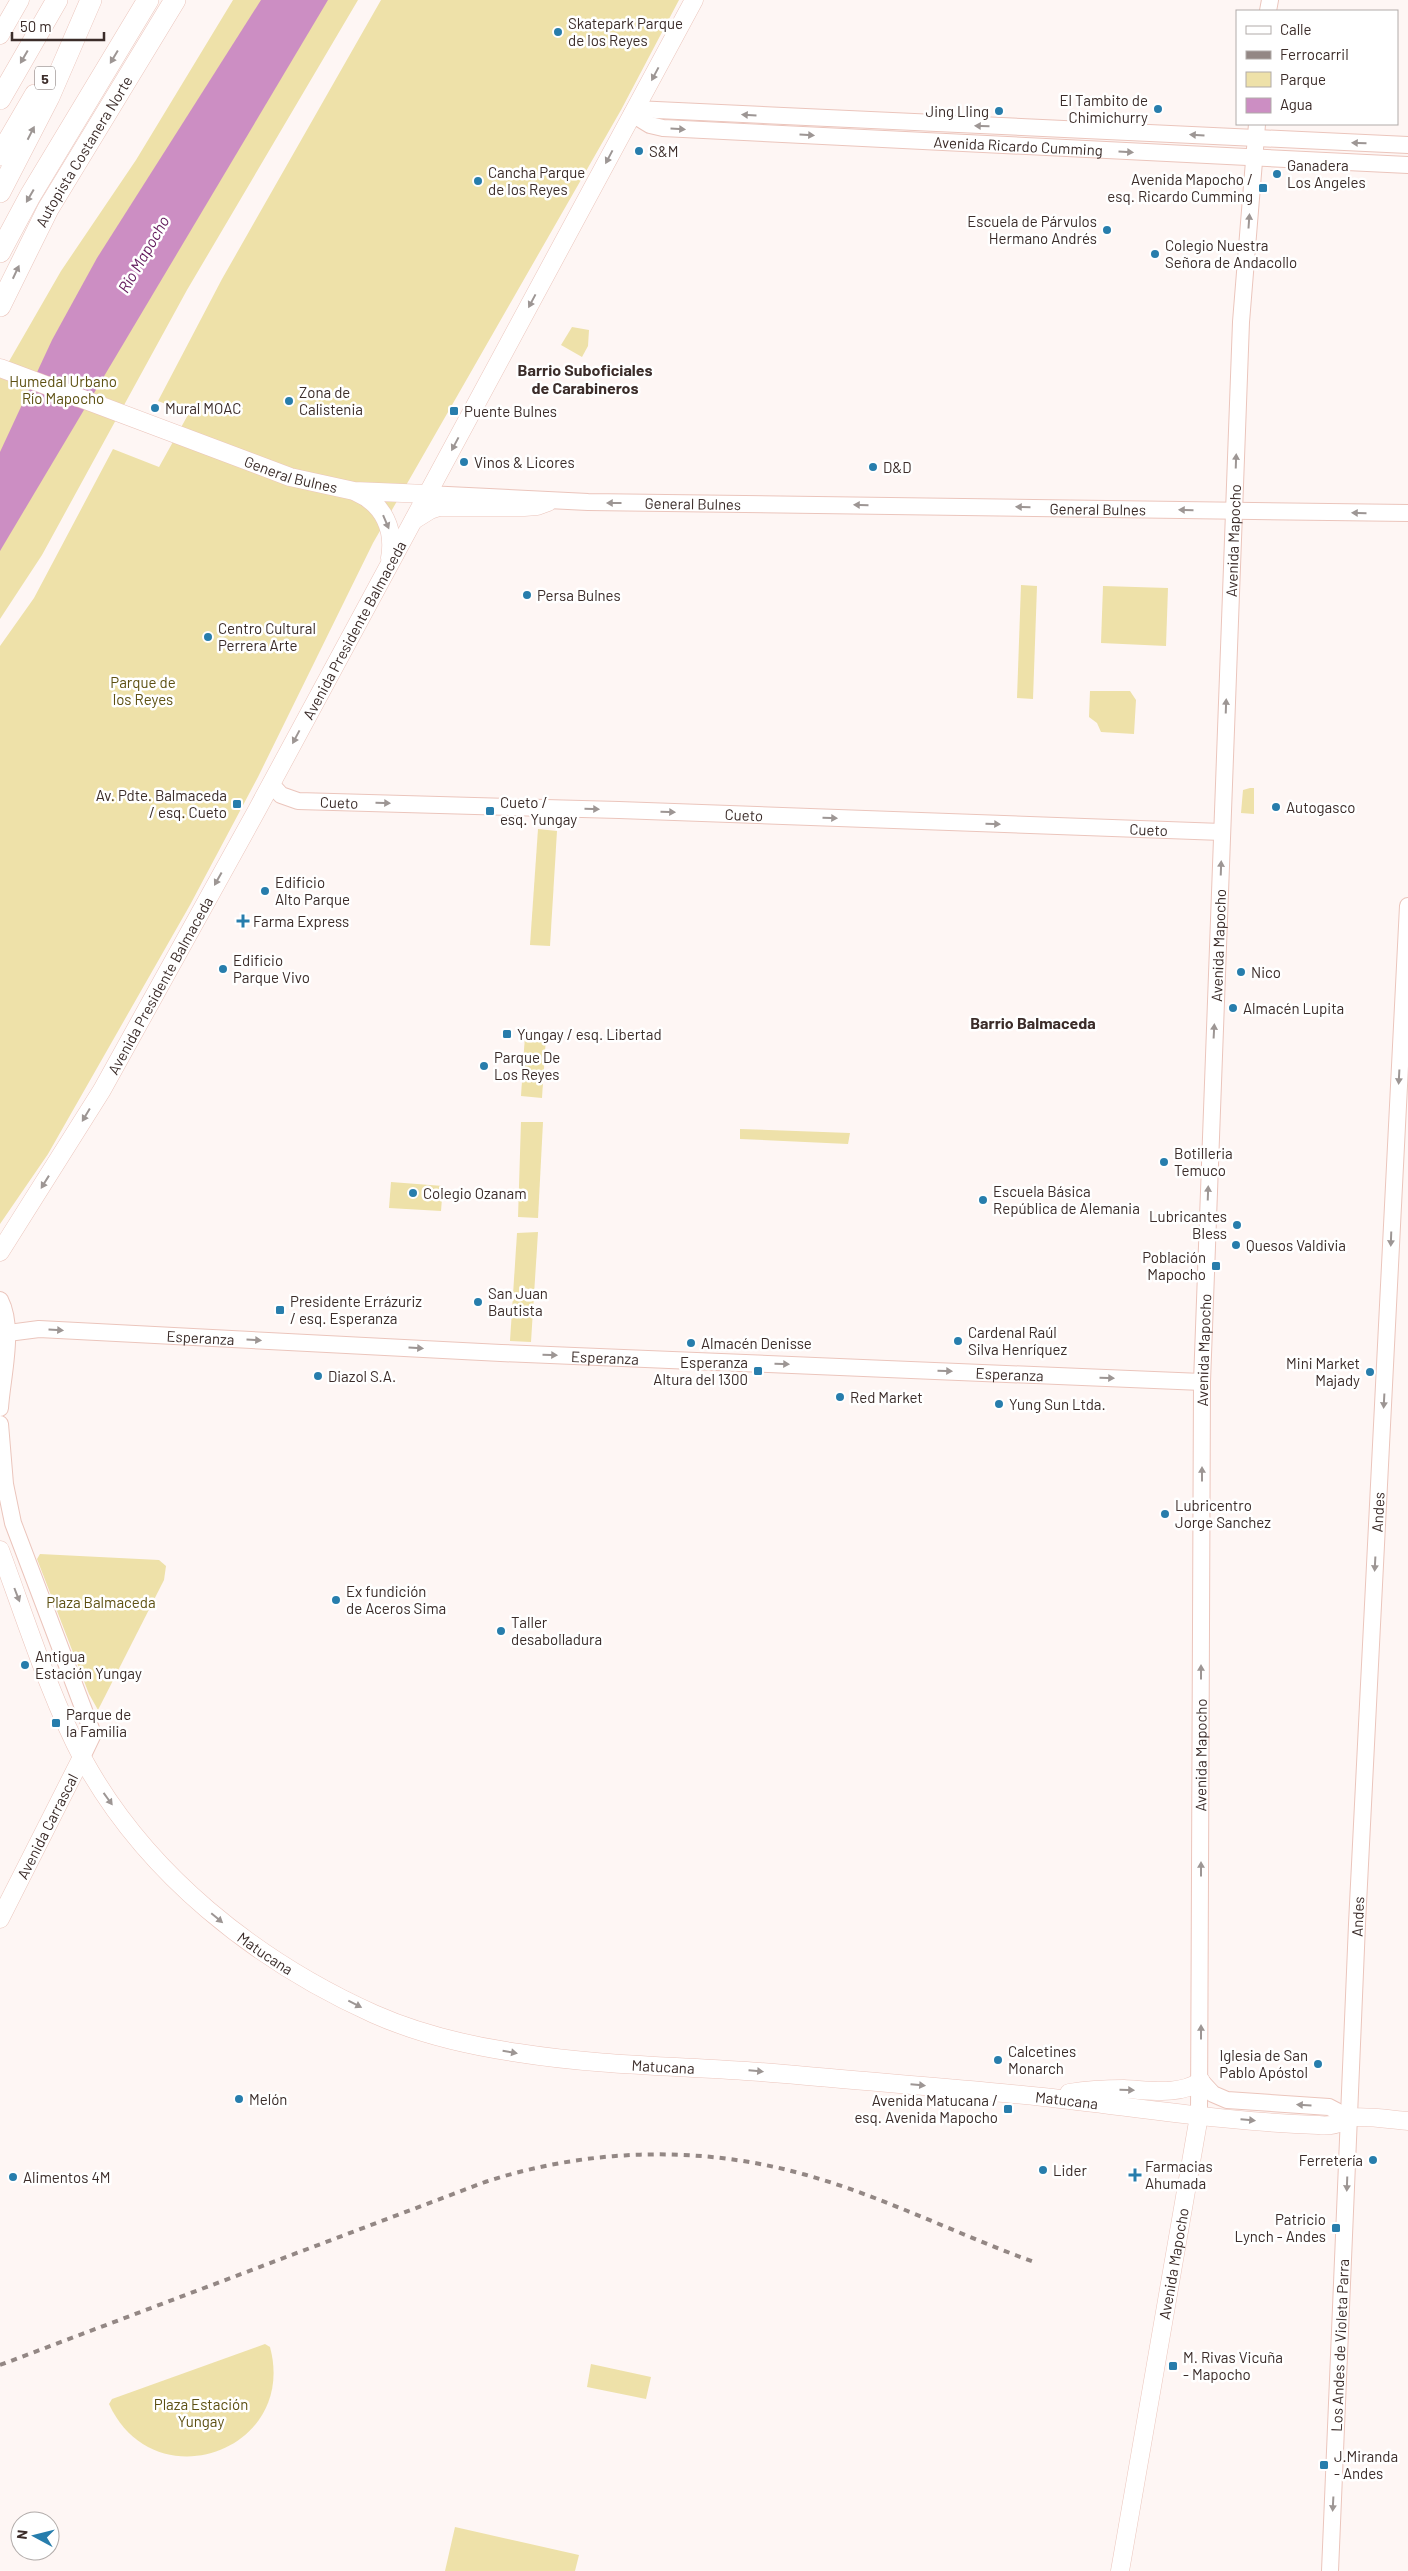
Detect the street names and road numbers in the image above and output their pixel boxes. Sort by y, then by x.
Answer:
road number: 5 [35,66,55,90]
street label: Autopista Costanera Norte [32,72,136,230]
street label: Avenida Ricardo Cumming [933,132,1103,159]
street label: General Bulnes [242,452,339,496]
street label: Avenida Mapocho [1222,484,1244,597]
street label: General Bulnes [644,494,741,513]
street label: General Bulnes [1049,499,1146,518]
street label: Avenida Presidente Balmaceda [299,538,410,722]
street label: Cueto [320,793,359,812]
street label: Cueto [724,805,763,824]
street label: Cueto [1129,820,1168,839]
street label: Avenida Mapocho [1207,888,1229,1002]
street label: Avenida Presidente Balmaceda [104,893,216,1077]
street label: Avenida Mapocho [1193,1293,1214,1407]
street label: Esperanza [166,1327,235,1348]
street label: Esperanza [571,1347,639,1368]
street label: Esperanza [975,1364,1044,1384]
street label: Andes [1368,1491,1388,1533]
street label: Avenida Mapocho [1191,1698,1210,1812]
street label: Avenida Carrascal [13,1770,81,1882]
street label: Andes [1347,1896,1367,1937]
street label: Matucana [234,1928,297,1978]
street label: Matucana [631,2056,695,2077]
street label: Matucana [1034,2087,1099,2112]
street label: Avenida Mapocho [1155,2206,1192,2321]
street label: Los Andes de Violeta Parra [1327,2258,1352,2432]

